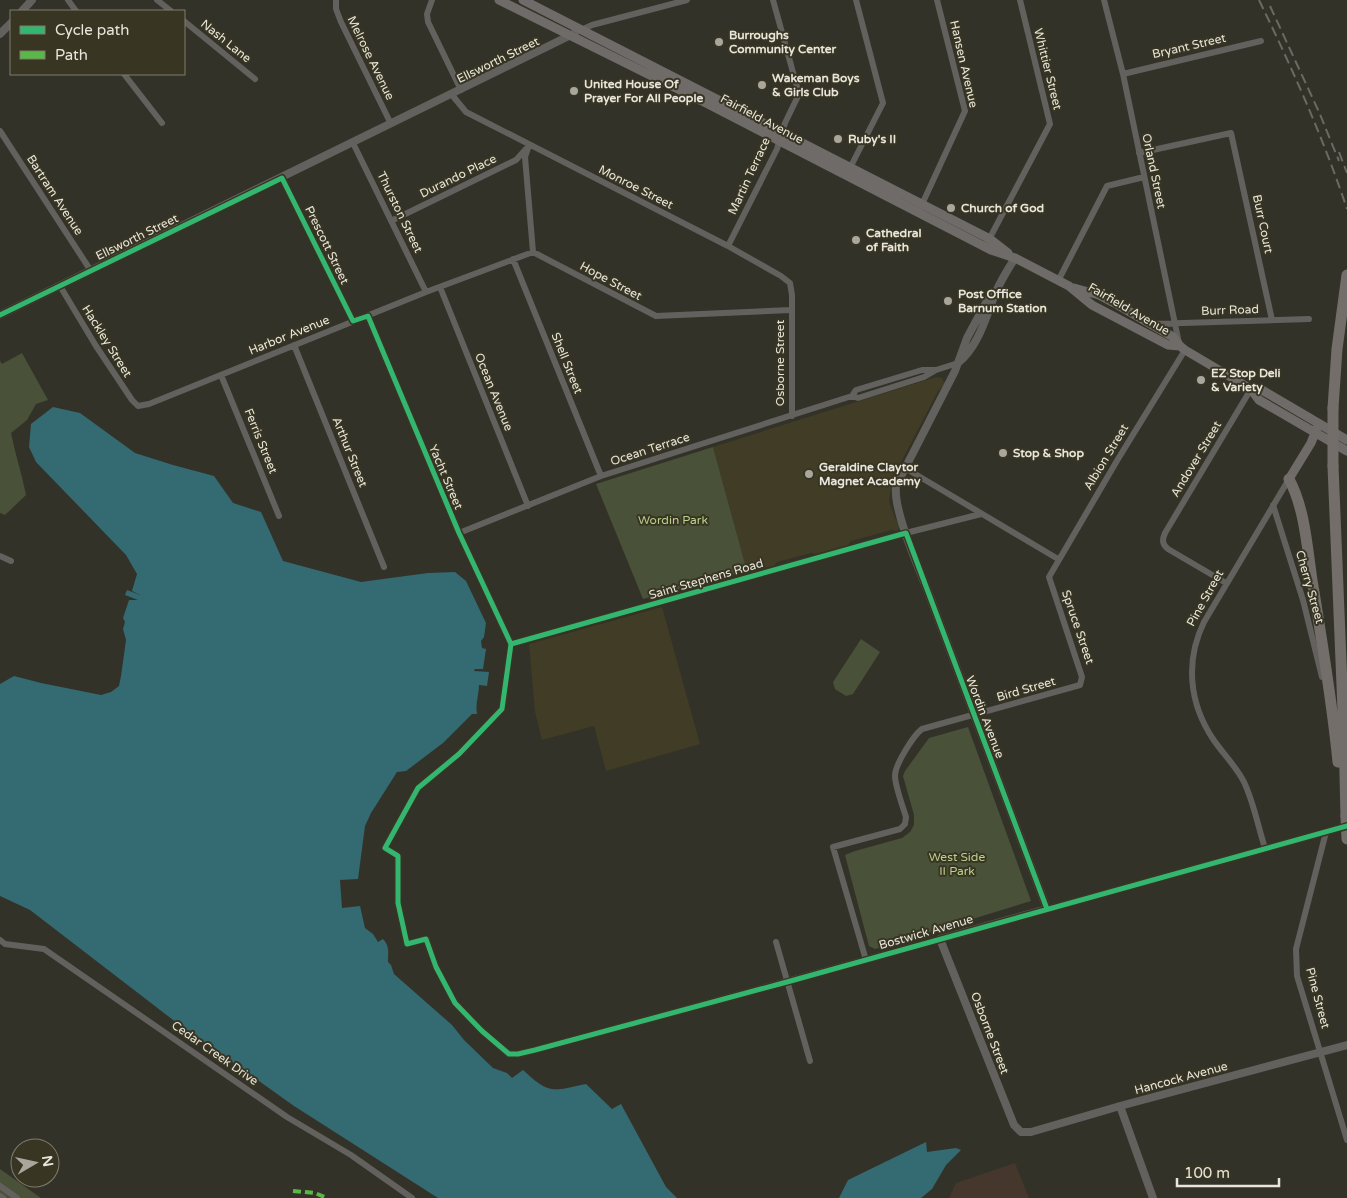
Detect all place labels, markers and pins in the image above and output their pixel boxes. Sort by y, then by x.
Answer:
place label: Burroughs Community Center [729,28,837,57]
marker: Burroughs Community Center [713,36,725,48]
place label: Wakeman Boys & Girls Club [772,71,860,99]
place label: United House Of Prayer For All People [584,77,703,106]
marker: Wakeman Boys & Girls Club [756,79,768,91]
marker: United House Of Prayer For All People [568,85,580,97]
place label: Ruby's II [848,132,896,147]
marker: Ruby's II [832,133,844,145]
place label: Church of God [961,201,1044,215]
marker: Church of God [945,202,957,214]
place label: Cathedral of Faith [866,226,922,254]
marker: Cathedral of Faith [850,234,862,246]
place label: Post Office Barnum Station [958,287,1047,315]
marker: Post Office Barnum Station [942,295,954,307]
place label: EZ Stop Deli & Variety [1211,366,1281,395]
marker: EZ Stop Deli & Variety [1195,374,1207,386]
place label: Stop & Shop [1013,446,1084,461]
marker: Stop & Shop [997,447,1009,459]
place label: Geraldine Claytor Magnet Academy [819,460,921,489]
marker: Geraldine Claytor Magnet Academy [803,468,815,480]

